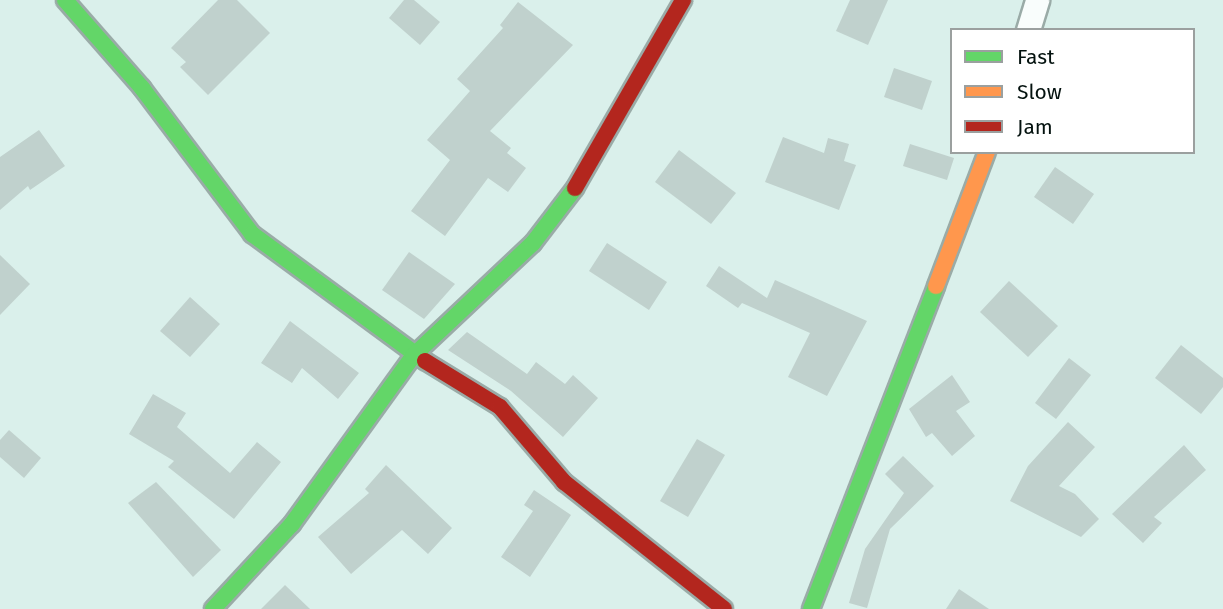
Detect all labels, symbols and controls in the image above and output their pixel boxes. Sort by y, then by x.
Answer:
legend [950,28,1195,154]
text: Fast [1017,44,1055,70]
text: Slow [1017,79,1062,105]
text: Jam [1017,114,1053,140]

